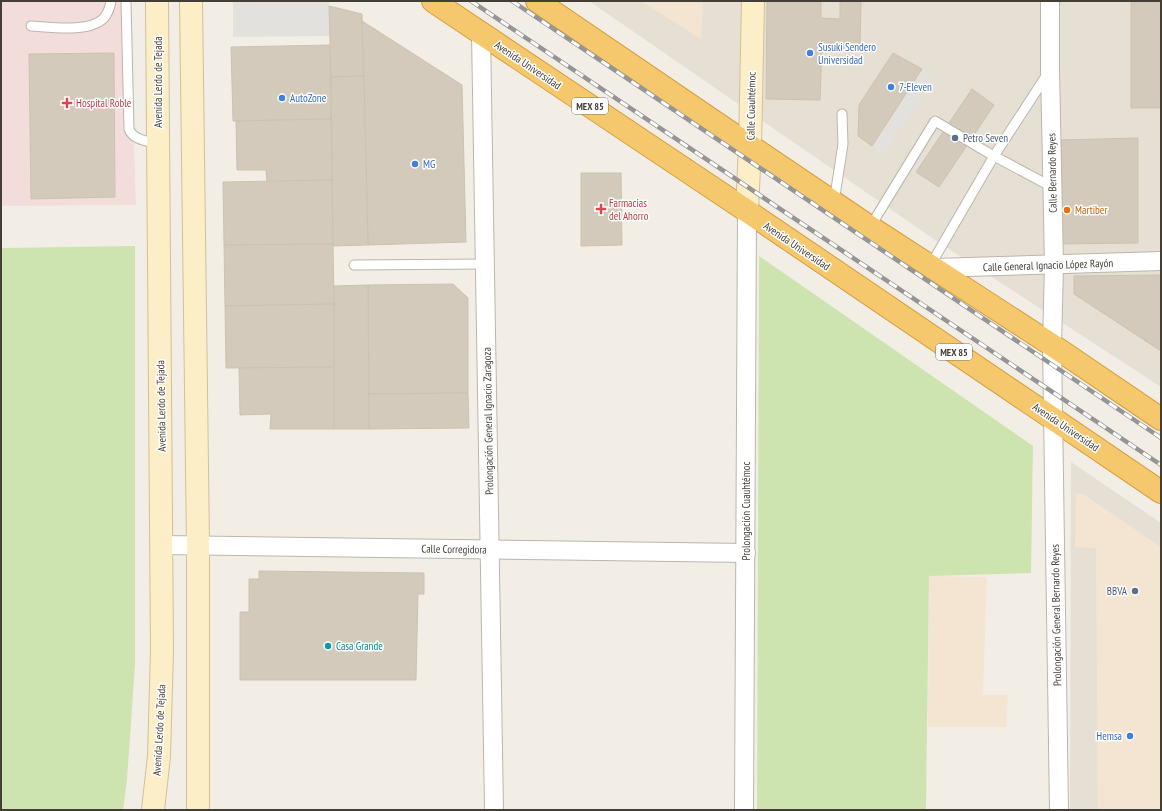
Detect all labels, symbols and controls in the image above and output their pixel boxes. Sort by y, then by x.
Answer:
street label: Avenida Lerdo de Tejada [151,36,165,128]
street label: Avenida Universidad [492,38,564,93]
place label: Susuki Sendero Universidad [818,40,876,67]
marker: Susuki Sendero Universidad [805,48,815,58]
street label: Calle Cuauhtémoc [743,72,759,140]
place label: 7-Eleven [899,80,932,94]
marker: 7-Eleven [886,82,896,92]
place label: AutoZone [290,91,327,105]
marker: AutoZone [277,93,287,103]
place label: Hospital Roble [76,96,132,110]
marker: Hospital Roble [61,97,73,109]
road number: MEX 85 [572,98,608,114]
place label: Petro Seven [963,131,1008,145]
marker: Petro Seven [950,133,960,143]
street label: Calle Bernardo Reyes [1044,133,1060,213]
place label: MG [423,157,435,171]
marker: MG [410,159,420,169]
place label: Farmacias del Ahorro [609,196,649,223]
place label: Martiber [1075,203,1107,217]
marker: Farmacias del Ahorro [596,204,606,214]
marker: Martiber [1062,205,1072,215]
street label: Avenida Universidad [761,219,833,274]
street label: Calle General Ignacio López Rayón [983,256,1114,274]
road number: MEX 85 [936,344,972,360]
street label: Prolongación General Ignacio Zaragoza [480,347,496,495]
street label: Avenida Lerdo de Tejada [153,360,169,452]
street label: Avenida Universidad [1030,400,1102,455]
street label: Prolongación Cuauhtémoc [739,461,753,560]
street label: Calle Corregidora [421,541,487,557]
street label: Prolongación General Bernardo Reyes [1048,544,1064,686]
place label: BBVA [1107,584,1128,598]
marker: BBVA [1130,586,1140,596]
place label: Casa Grande [336,639,383,653]
marker: Casa Grande [323,641,333,651]
street label: Avenida Lerdo de Tejada [150,684,168,776]
place label: Hemsa [1096,729,1122,743]
marker: Hemsa [1125,731,1135,741]

